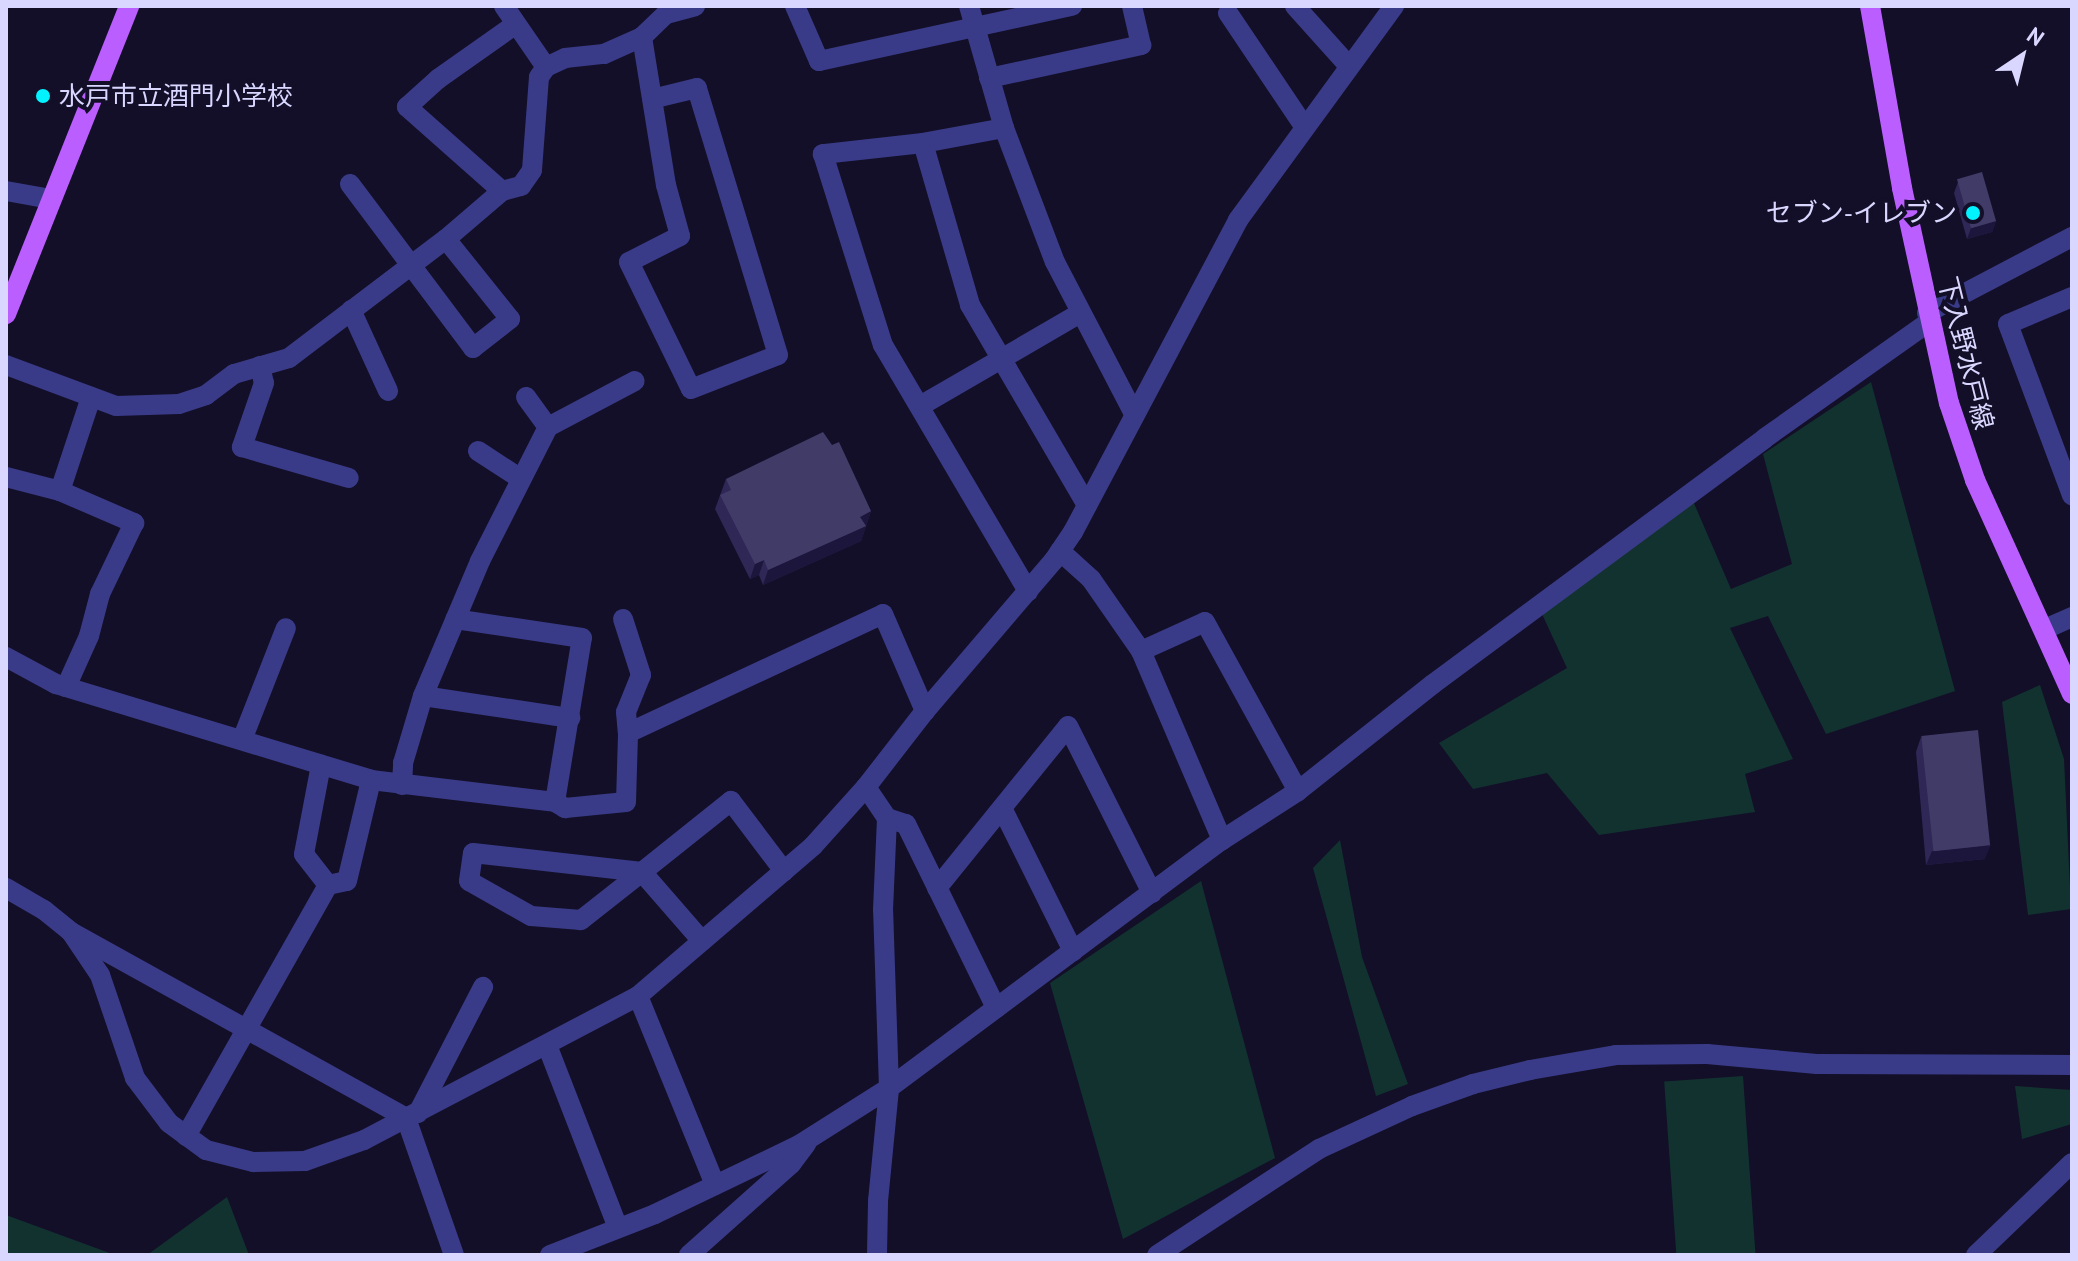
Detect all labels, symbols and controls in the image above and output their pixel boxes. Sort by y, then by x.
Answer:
north arrow [1982,16,2062,96]
text: N [2022,21,2050,52]
place label: 水戸市立酒門小学校 [59,80,293,112]
marker: 水戸市立酒門小学校 [34,87,52,105]
place label: セブン-イレブン [1766,197,1957,229]
marker: セブン-イレブン [1964,204,1982,222]
street label: 下入野水戸線 [1932,274,2000,432]

